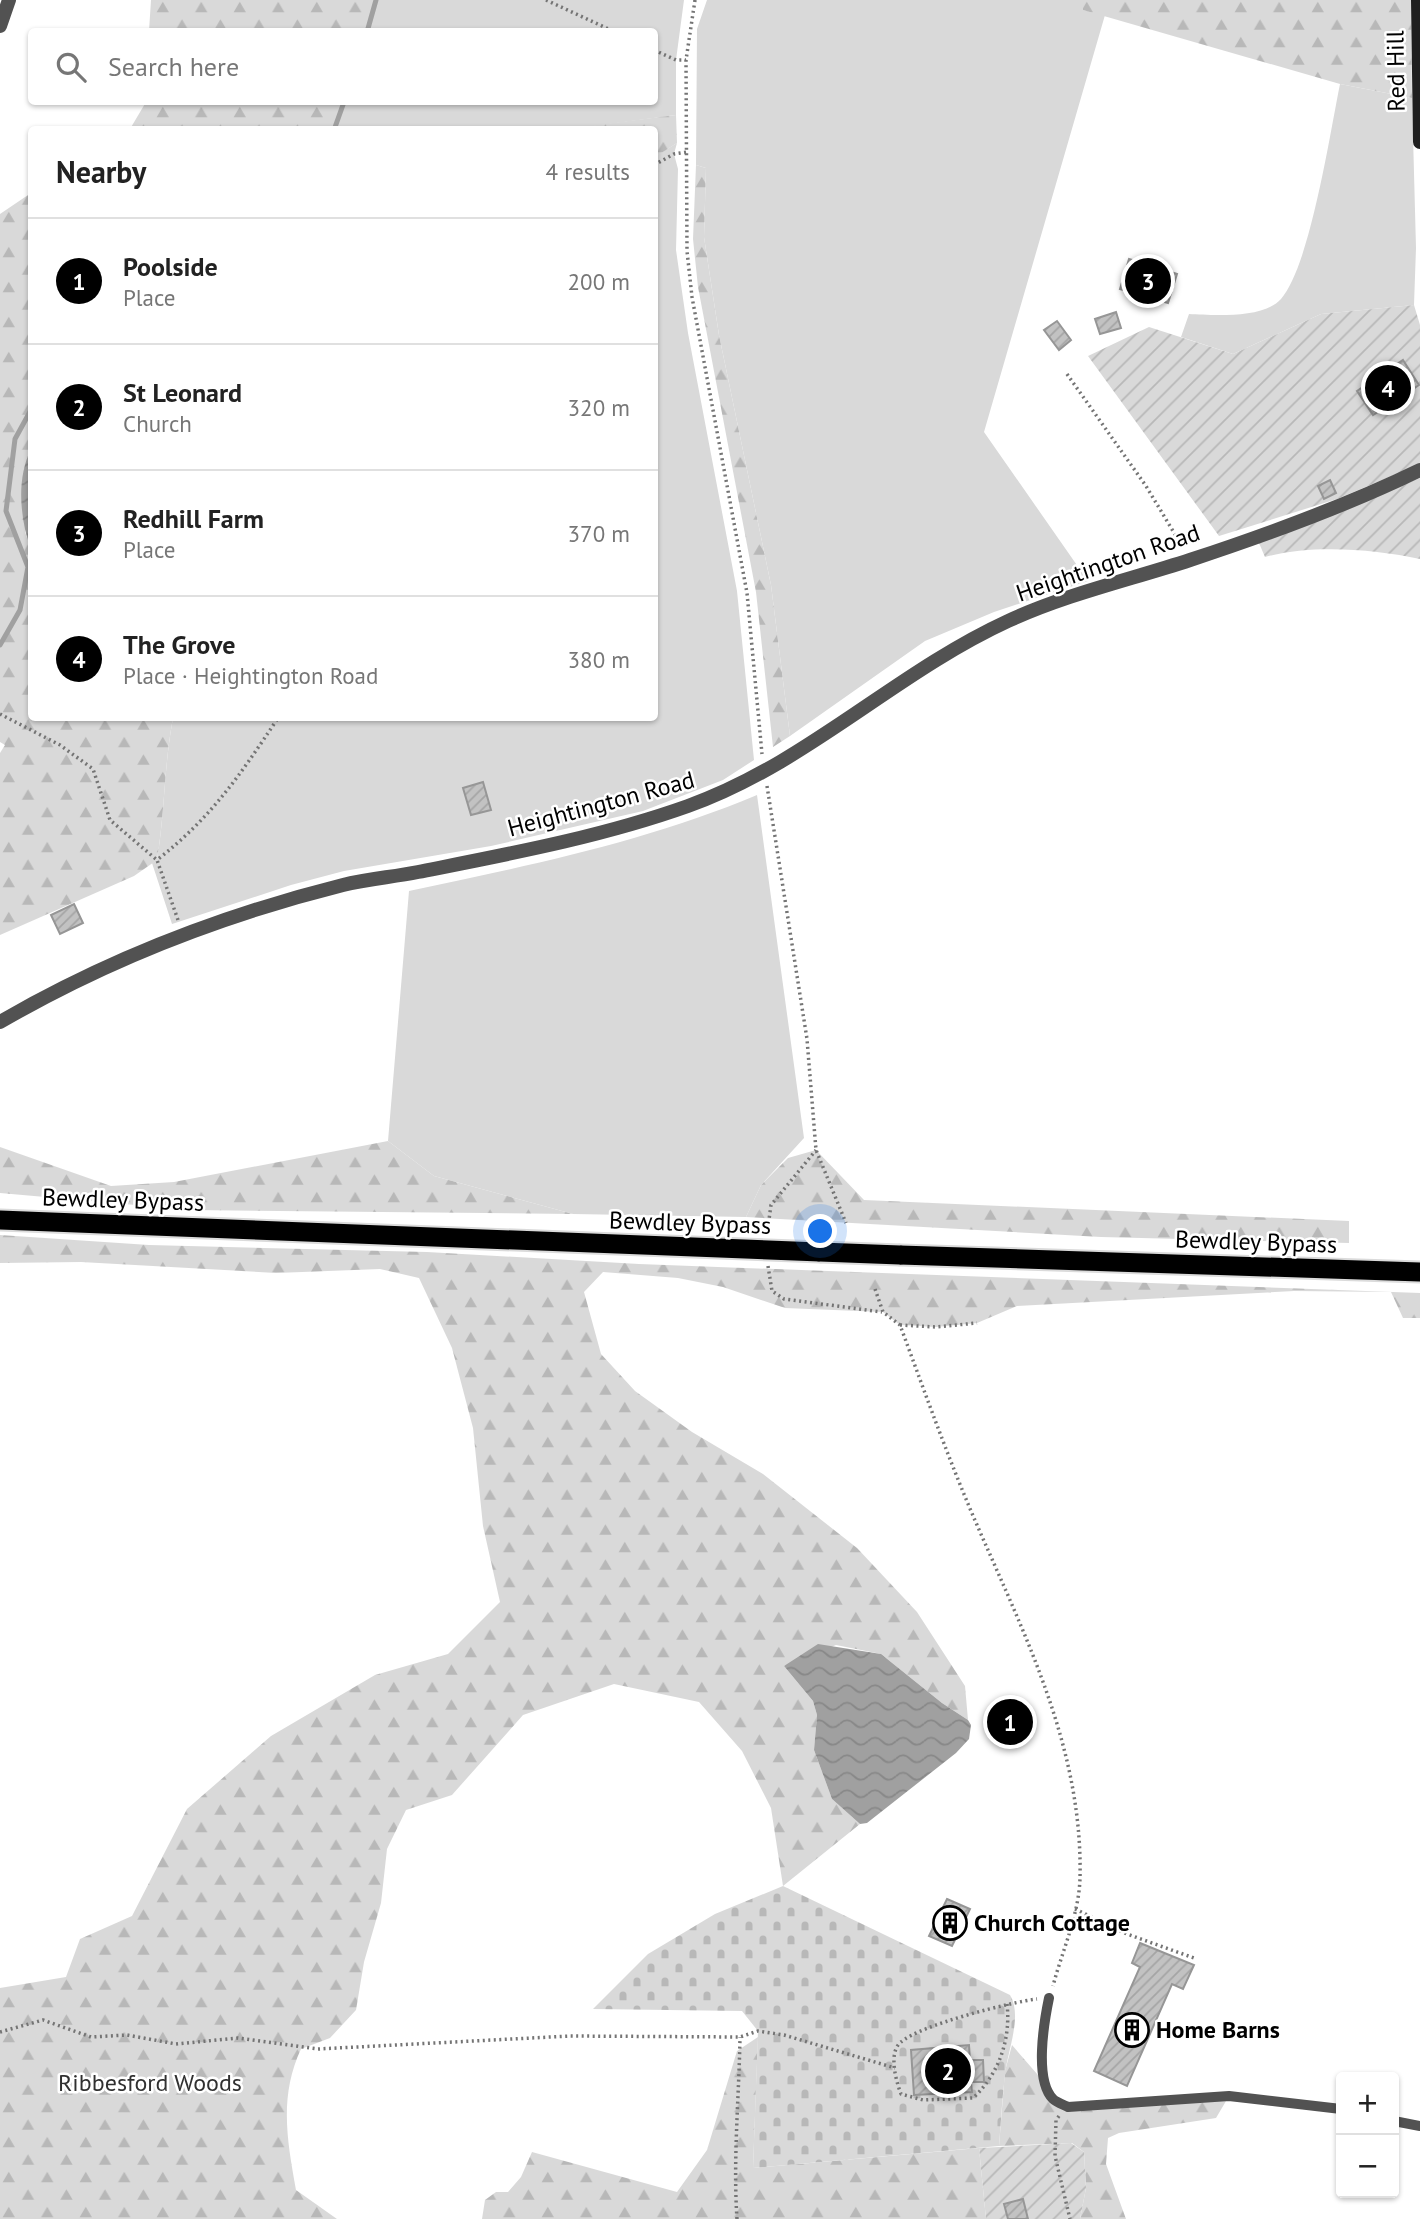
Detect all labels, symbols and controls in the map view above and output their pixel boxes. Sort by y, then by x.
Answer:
search box [28,28,658,105]
street label: Red Hill [1379,30,1412,112]
icon: search [52,48,90,86]
text: Search here [108,50,239,83]
text: Nearby [56,152,146,191]
text: 4 results [546,157,630,186]
text: Poolside [123,250,218,283]
pin: 3 [1125,255,1171,307]
text: 1 [72,267,86,296]
text: 200 m [568,267,630,296]
text: Place [123,283,176,312]
pin: 4 [1365,362,1411,414]
text: St Leonard [123,376,242,409]
text: 2 [72,393,86,422]
text: 320 m [568,393,630,422]
text: Church [123,409,192,438]
text: Redhill Farm [123,502,264,535]
street label: Heightington Road [1012,517,1204,609]
text: 3 [72,519,86,548]
text: 370 m [568,519,630,548]
text: Place [123,535,176,564]
text: The Grove [123,628,235,661]
text: 4 [72,645,86,674]
text: 380 m [568,645,630,674]
text: Place · Heightington Road [123,661,378,690]
street label: Heightington Road [504,764,698,843]
street label: Bewdley Bypass [41,1181,205,1218]
street label: Bewdley Bypass [608,1204,772,1241]
your location [803,1214,837,1248]
street label: Bewdley Bypass [1174,1223,1338,1260]
pin: 1 [987,1696,1033,1748]
building icon: Church Cottage [931,1904,969,1942]
place label: Church Cottage [974,1907,1130,1938]
building icon: Home Barns [1113,2011,1151,2049]
place label: Home Barns [1156,2014,1280,2045]
pin: 2 [925,2045,971,2097]
park label: Ribbesford Woods [58,2067,242,2098]
map controls [1336,2072,1399,2198]
button: + [1336,2072,1399,2135]
button: − [1336,2135,1399,2198]

